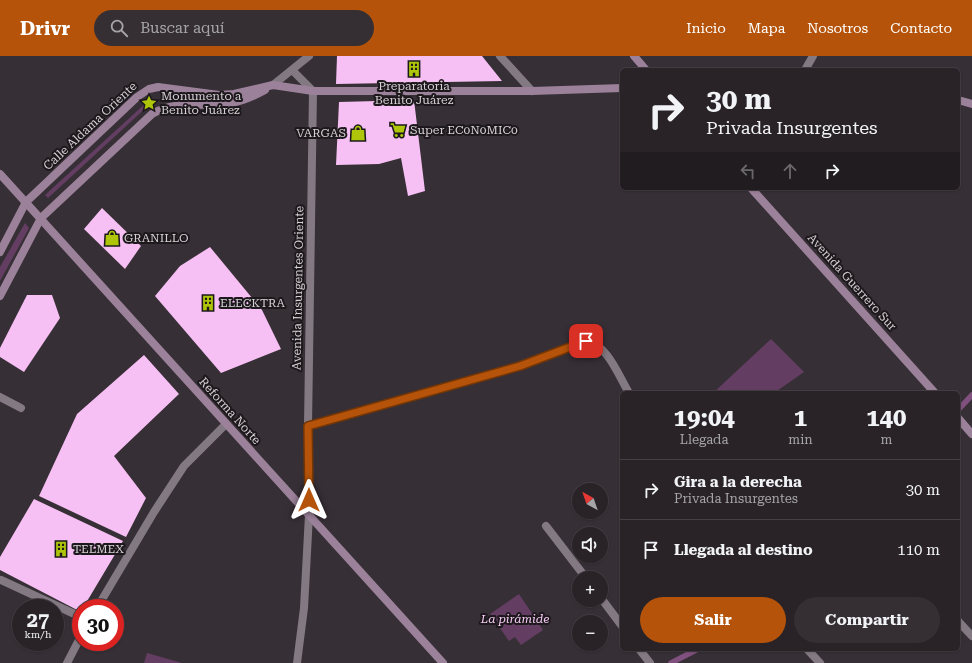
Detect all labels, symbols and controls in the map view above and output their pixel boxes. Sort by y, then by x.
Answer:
search box [94,10,374,46]
text: Drivr [20,17,70,40]
icon: search [108,17,130,39]
text: Buscar aquí [140,19,225,37]
text: Inicio [686,20,726,36]
text: Mapa [748,20,785,36]
text: Nosotros [807,20,868,36]
text: Contacto [890,20,952,36]
building icon: Preparatoria Benito Juárez [405,60,423,78]
street label: Calle Aldama Oriente [40,79,140,173]
place label: Preparatoria Benito Juárez [375,79,454,107]
text: 30 m [706,83,771,116]
icon: right [640,84,692,136]
place label: Monumento a Benito Juárez [161,89,242,117]
place icon: Monumento a Benito Juárez [140,94,158,112]
text: Privada Insurgentes [706,117,878,138]
supermarket icon: Super EC0N0MIC0 [389,121,407,139]
place label: Super EC0N0MIC0 [410,123,518,137]
shop icon: VARGAS [349,124,367,142]
place label: VARGAS [296,126,346,140]
icon: left [737,160,759,182]
icon: ahead [779,160,801,182]
icon: right [821,160,843,182]
street label: Avenida Insurgentes Oriente [290,205,306,370]
shop icon: GRANILLO [103,229,121,247]
place label: GRANILLO [124,231,189,245]
street label: Avenida Guerrero Sur [805,231,899,333]
building icon: ELECKTRA [199,294,217,312]
place label: ELECKTRA [220,296,285,310]
pin [569,324,603,358]
icon: arrive [575,330,597,352]
street label: Reforma Norte [196,375,264,448]
text: 19:04 [674,404,735,432]
text: 1 [794,404,807,432]
text: 140 [866,404,907,432]
text: Llegada [680,432,728,447]
text: min [788,432,813,447]
text: m [880,432,892,447]
text: Gira a la derecha [674,473,802,491]
position arrow [288,479,330,521]
icon: right [640,479,662,501]
text: 30 m [906,481,940,499]
north arrow [572,483,608,519]
map controls [572,483,608,651]
text: Privada Insurgentes [674,491,798,506]
button: sound [572,527,608,563]
icon: arrive [640,539,662,561]
building icon: TELMEX [52,540,70,558]
text: Llegada al destino [674,541,813,559]
text: 110 m [897,541,940,559]
place label: TELMEX [73,542,124,556]
button: + [572,571,608,607]
button: Salir [640,597,786,643]
button: Compartir [794,597,940,643]
speed limit sign: 30 [72,599,124,651]
text: 27 [27,608,49,632]
park label: La pirámide [480,612,549,626]
button: − [572,615,608,651]
text: km/h [25,629,51,640]

